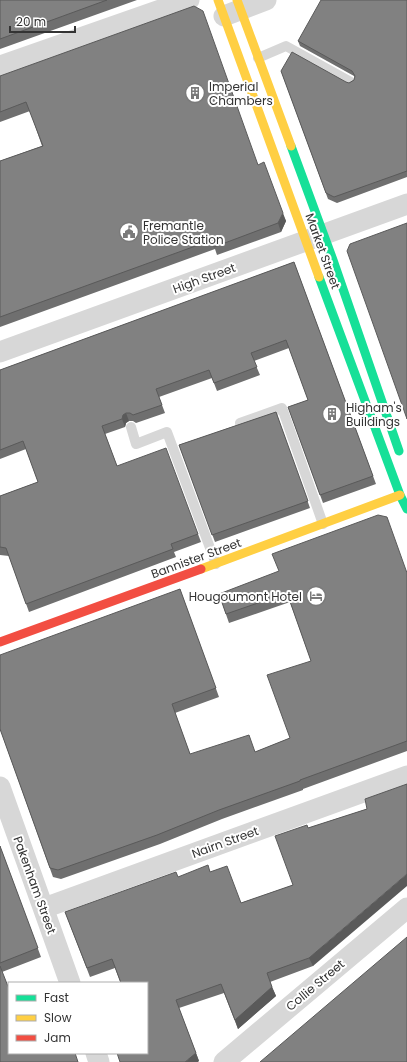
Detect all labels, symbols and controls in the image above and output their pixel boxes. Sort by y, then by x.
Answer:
scale bar [10,8,75,34]
text: 20 m [16,13,46,30]
place label: Imperial Chambers [209,78,273,109]
building icon: Imperial Chambers [184,82,206,104]
street label: Market Street [301,211,345,291]
place label: Fremantle Police Station [143,217,224,248]
public building icon: Fremantle Police Station [118,221,140,243]
street label: High Street [170,259,238,297]
place label: Higham's Buildings [346,399,402,430]
building icon: Higham's Buildings [321,403,343,425]
street label: Bannister Street [149,534,243,582]
hotel icon: Hougoumont Hotel [305,585,327,607]
place label: Hougoumont Hotel [189,588,302,605]
street label: Nairn Street [189,822,261,862]
street label: Pakenham Street [9,834,61,936]
street label: Collie Street [282,955,348,1015]
legend [8,982,148,1054]
text: Fast [44,989,69,1006]
text: Slow [44,1009,72,1026]
text: Jam [44,1029,71,1046]

